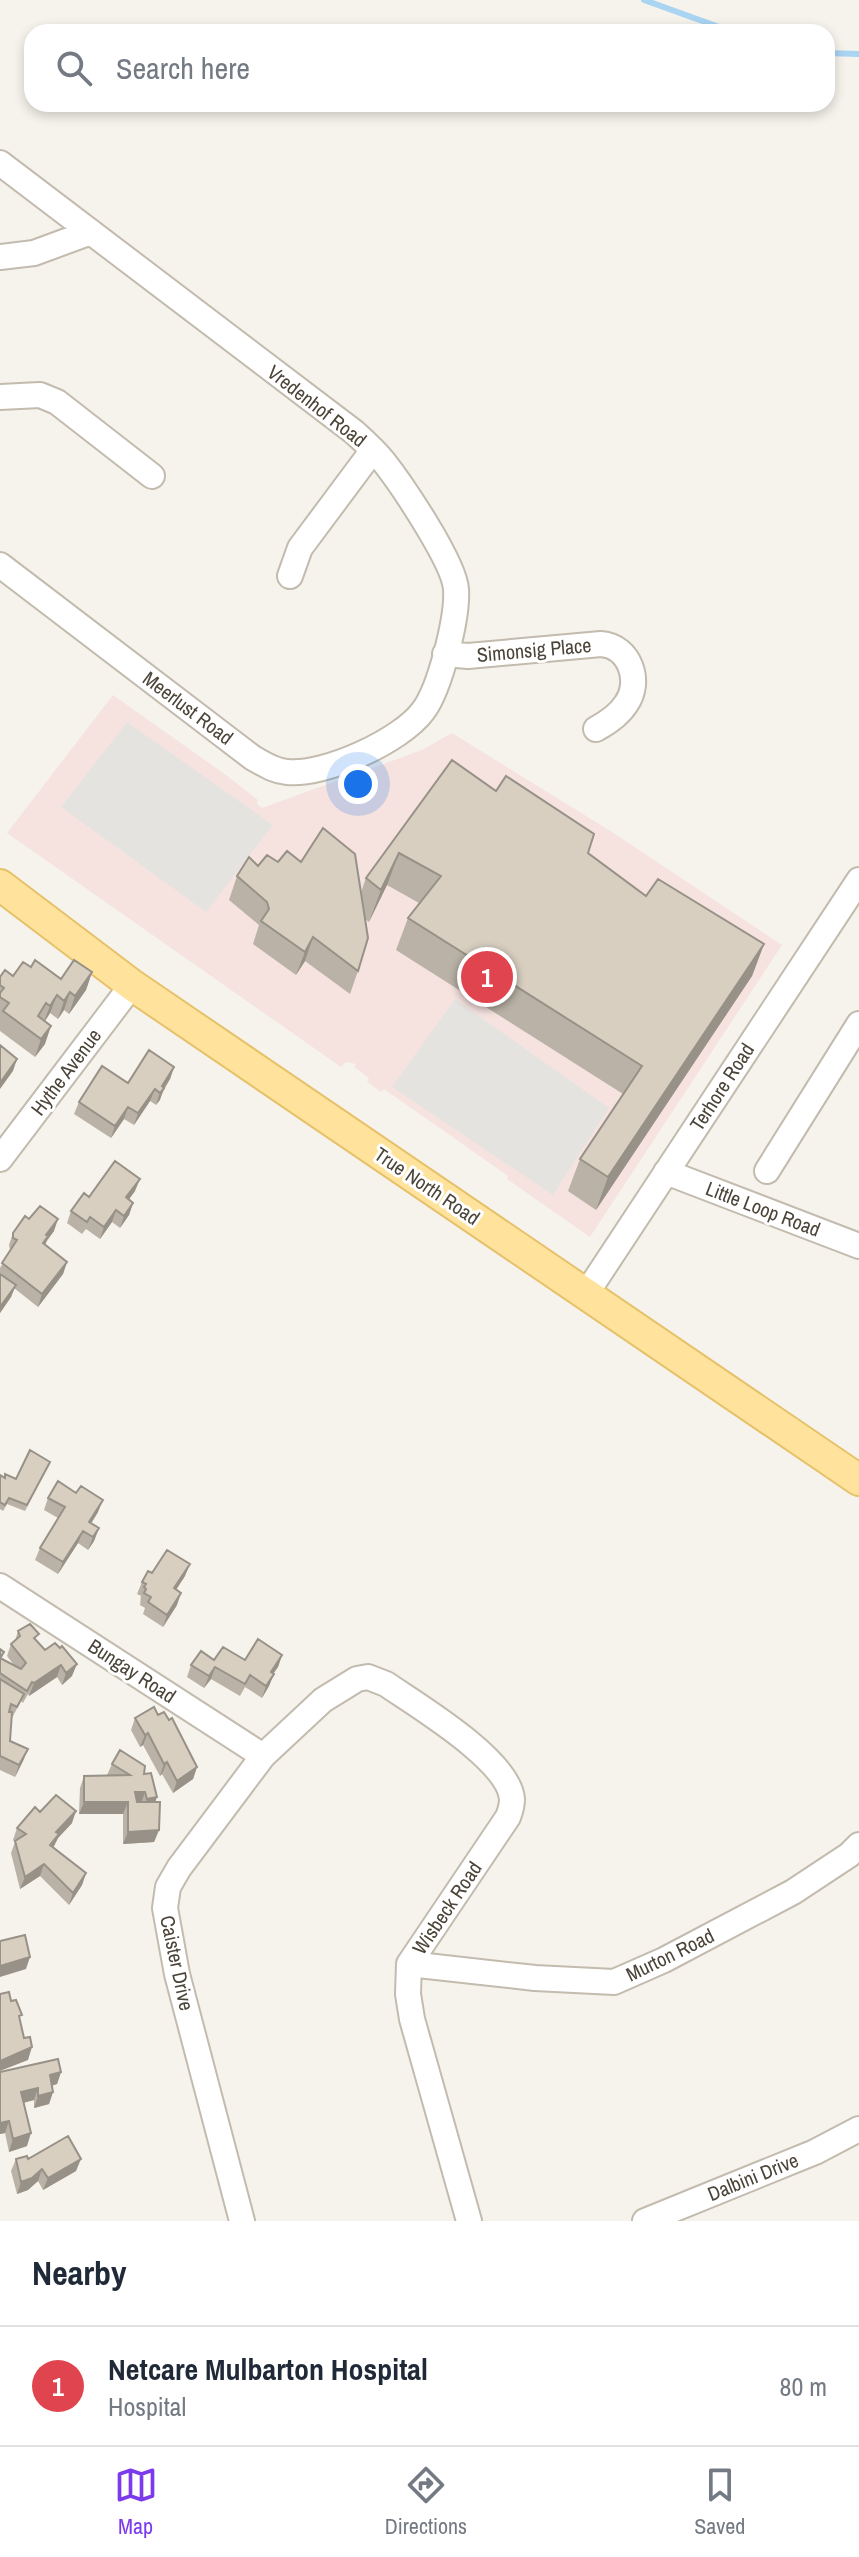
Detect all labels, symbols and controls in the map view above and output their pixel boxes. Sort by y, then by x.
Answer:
search box [24,24,835,112]
icon: search [52,46,96,90]
text: Search here [116,48,250,88]
street label: Vredenhof Road [262,358,372,453]
street label: Simonsig Place [476,631,592,668]
street label: Meerlust Road [138,665,239,750]
your location [338,764,378,804]
pin: 1 [461,947,513,1007]
street label: Hythe Avenue [24,1023,107,1120]
street label: Terhore Road [683,1038,760,1136]
street label: True North Road [369,1140,485,1231]
street label: Little Loop Road [702,1174,824,1243]
street label: Bungay Road [83,1632,181,1709]
street label: Wisbeck Road [406,1856,488,1959]
street label: Caister Drive [154,1913,201,2013]
street label: Murton Road [621,1922,718,1987]
street label: Dalbini Drive [703,2146,802,2207]
text: Nearby [32,2250,127,2296]
text: Netcare Mulbarton Hospital [108,2349,428,2389]
text: 1 [52,2369,64,2404]
text: 80 m [780,2369,827,2404]
text: Hospital [108,2389,186,2424]
tab: Map [114,2463,158,2541]
tab: Directions [385,2463,467,2541]
tab: Saved [694,2463,745,2541]

